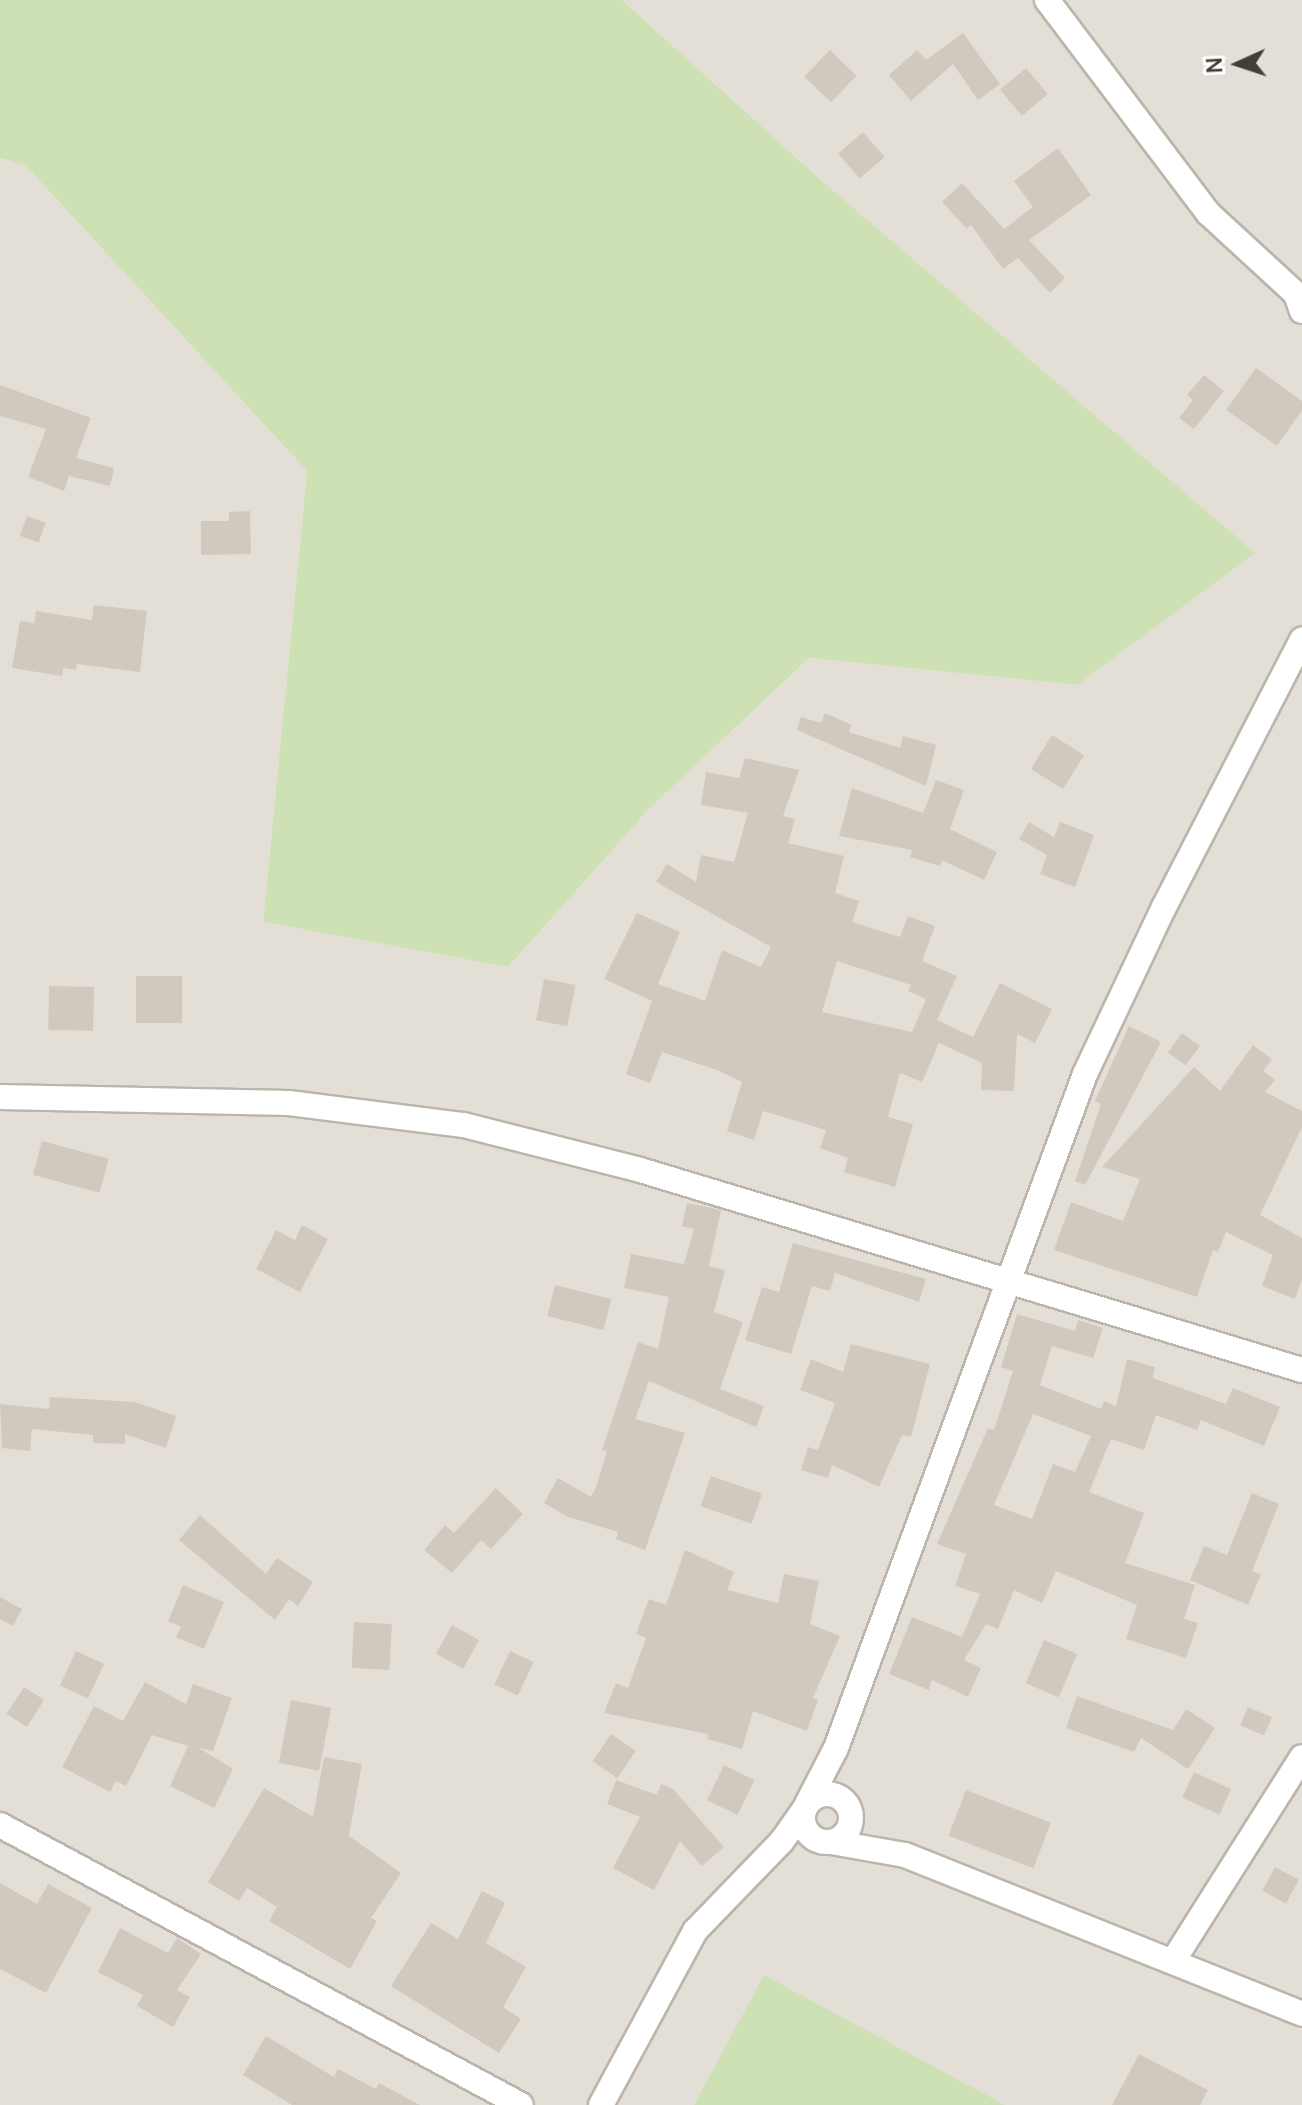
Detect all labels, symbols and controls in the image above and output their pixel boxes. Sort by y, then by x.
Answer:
north arrow [1198,24,1278,104]
text: N [1199,57,1229,74]

